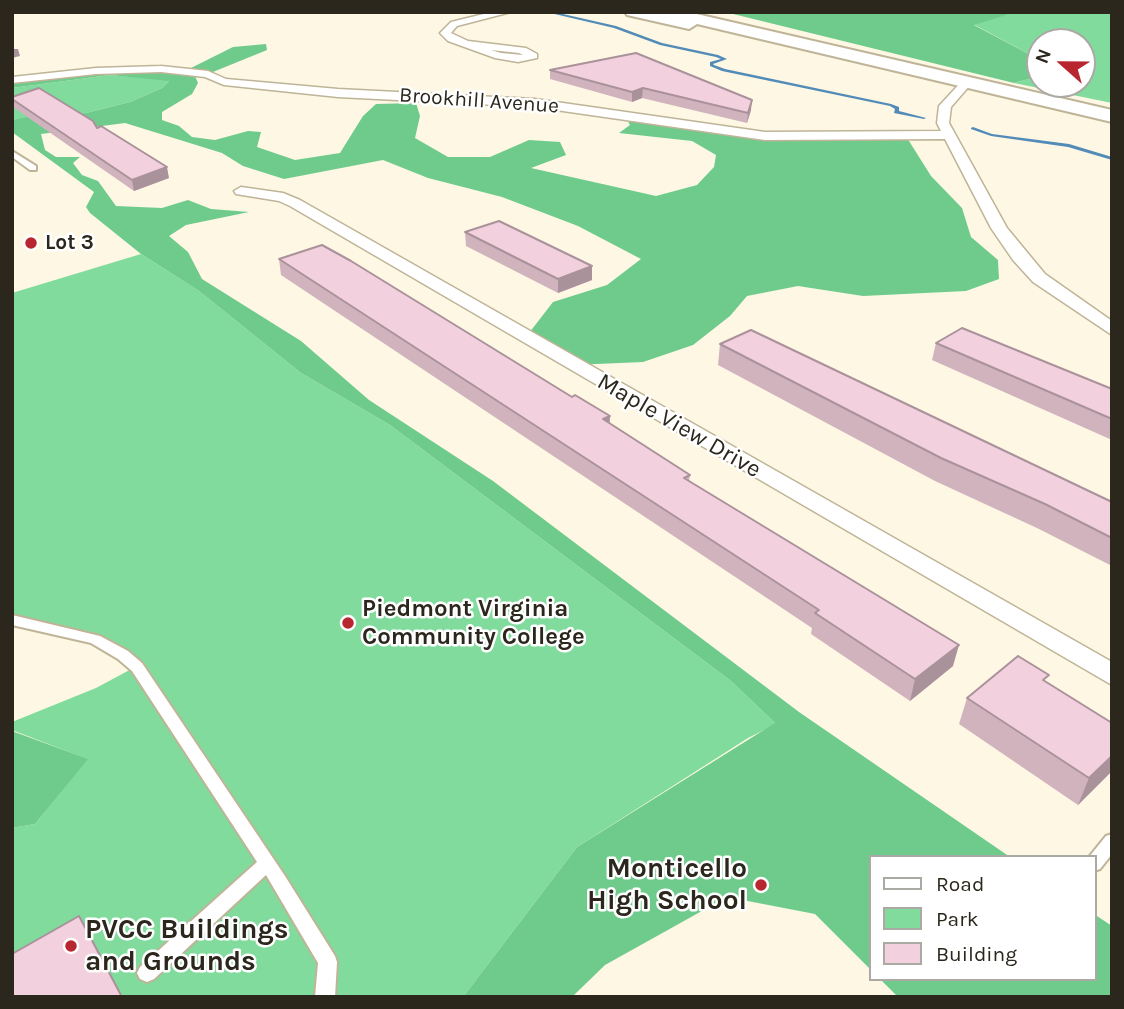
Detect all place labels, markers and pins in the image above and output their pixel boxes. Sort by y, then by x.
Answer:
place label: Lot 3 [45,230,94,256]
marker: Lot 3 [23,235,39,251]
place label: Piedmont Virginia Community College [362,595,585,651]
marker: Piedmont Virginia Community College [340,615,356,631]
place label: Monticello High School [587,852,747,918]
marker: Monticello High School [753,877,769,893]
place label: PVCC Buildings and Grounds [85,913,289,979]
marker: PVCC Buildings and Grounds [63,938,79,954]

